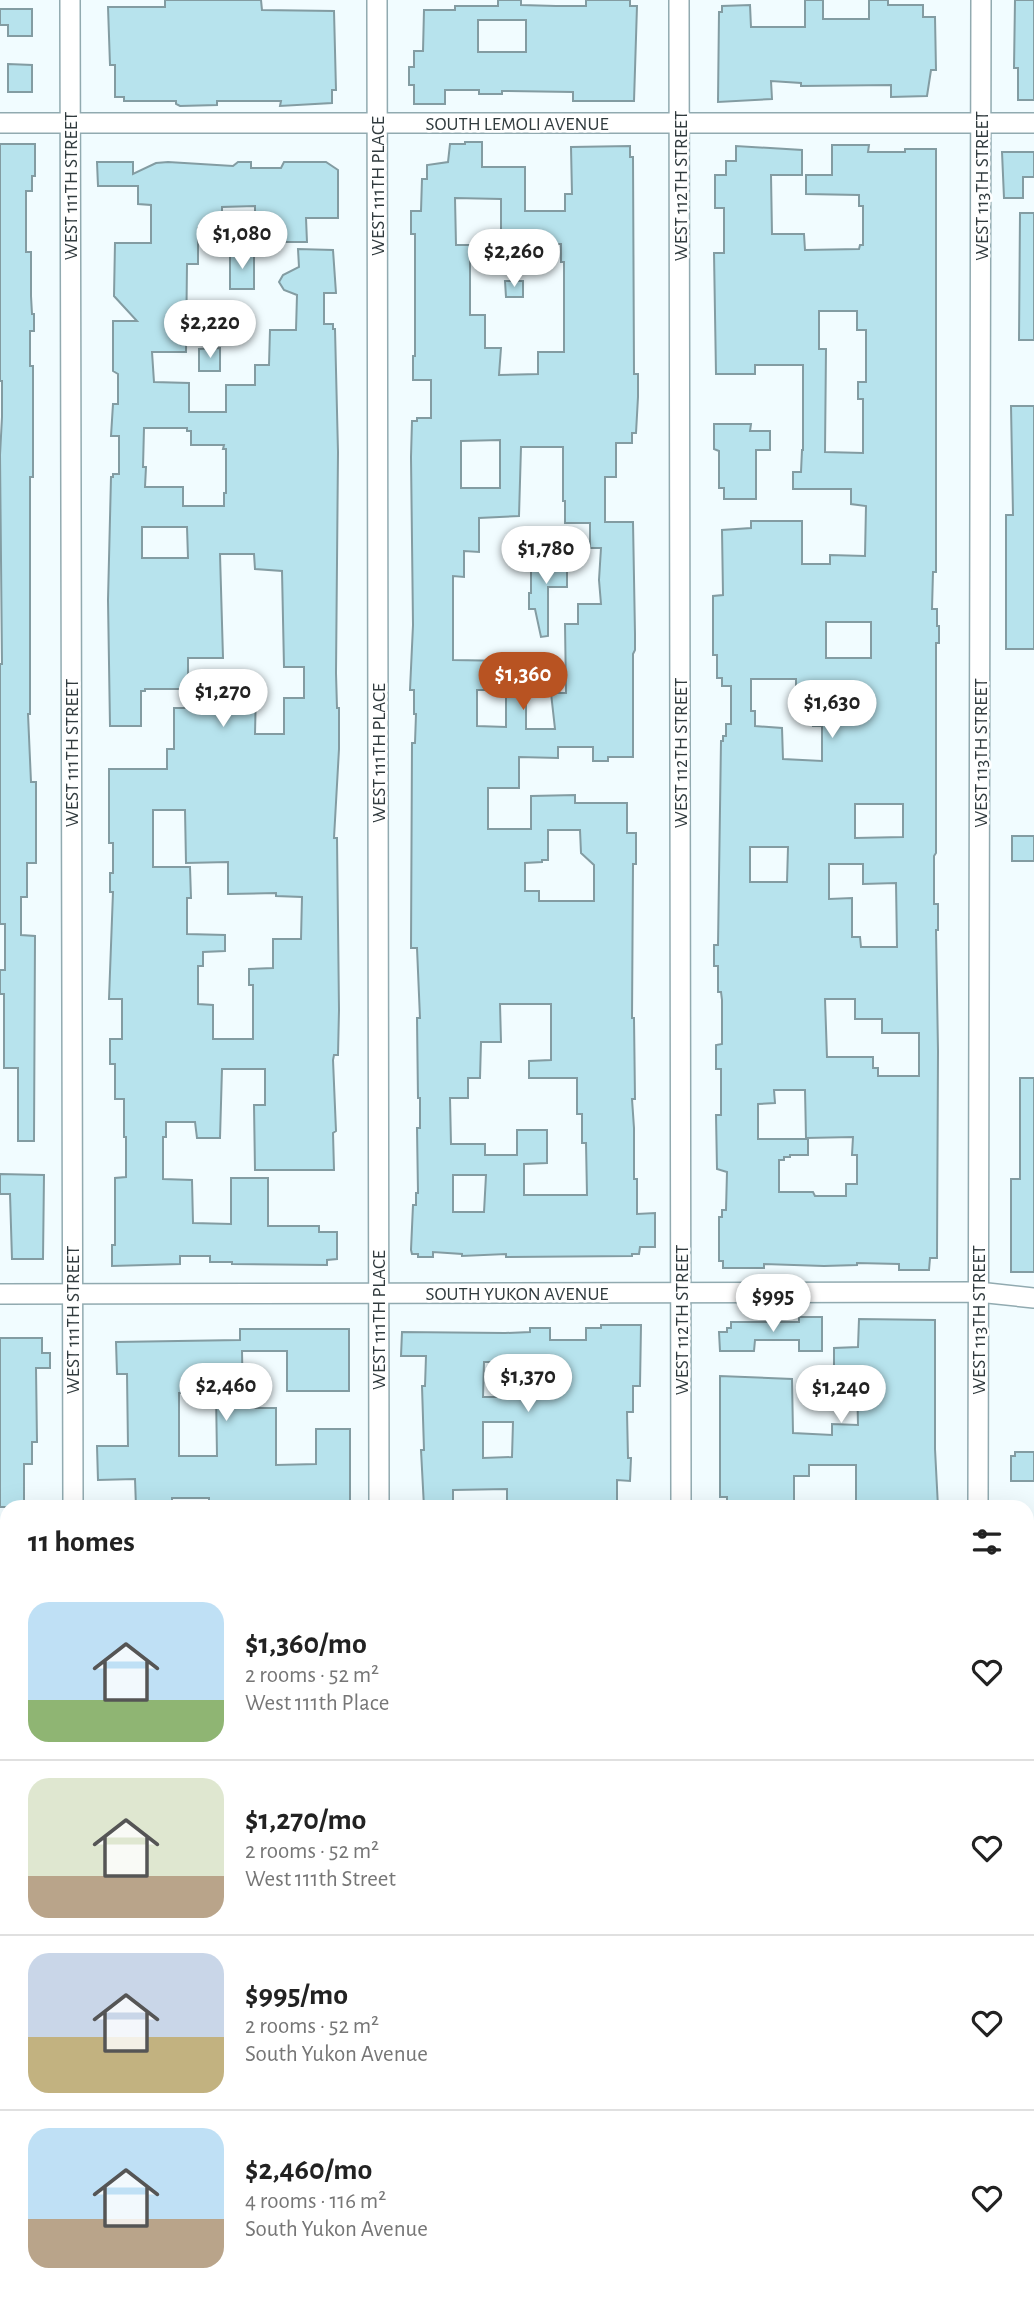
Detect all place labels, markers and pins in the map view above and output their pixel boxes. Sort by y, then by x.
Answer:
pin: $1,080 [185,212,299,271]
pin: $2,260 [457,230,571,289]
pin: $2,220 [153,300,267,360]
pin: $1,780 [489,526,603,586]
pin: $1,360 [466,652,580,712]
pin: $1,270 [166,670,280,729]
pin: $1,630 [775,680,889,740]
pin: $995 [732,1274,814,1334]
pin: $1,370 [471,1354,585,1414]
pin: $2,460 [169,1364,283,1423]
pin: $1,240 [784,1366,898,1425]

